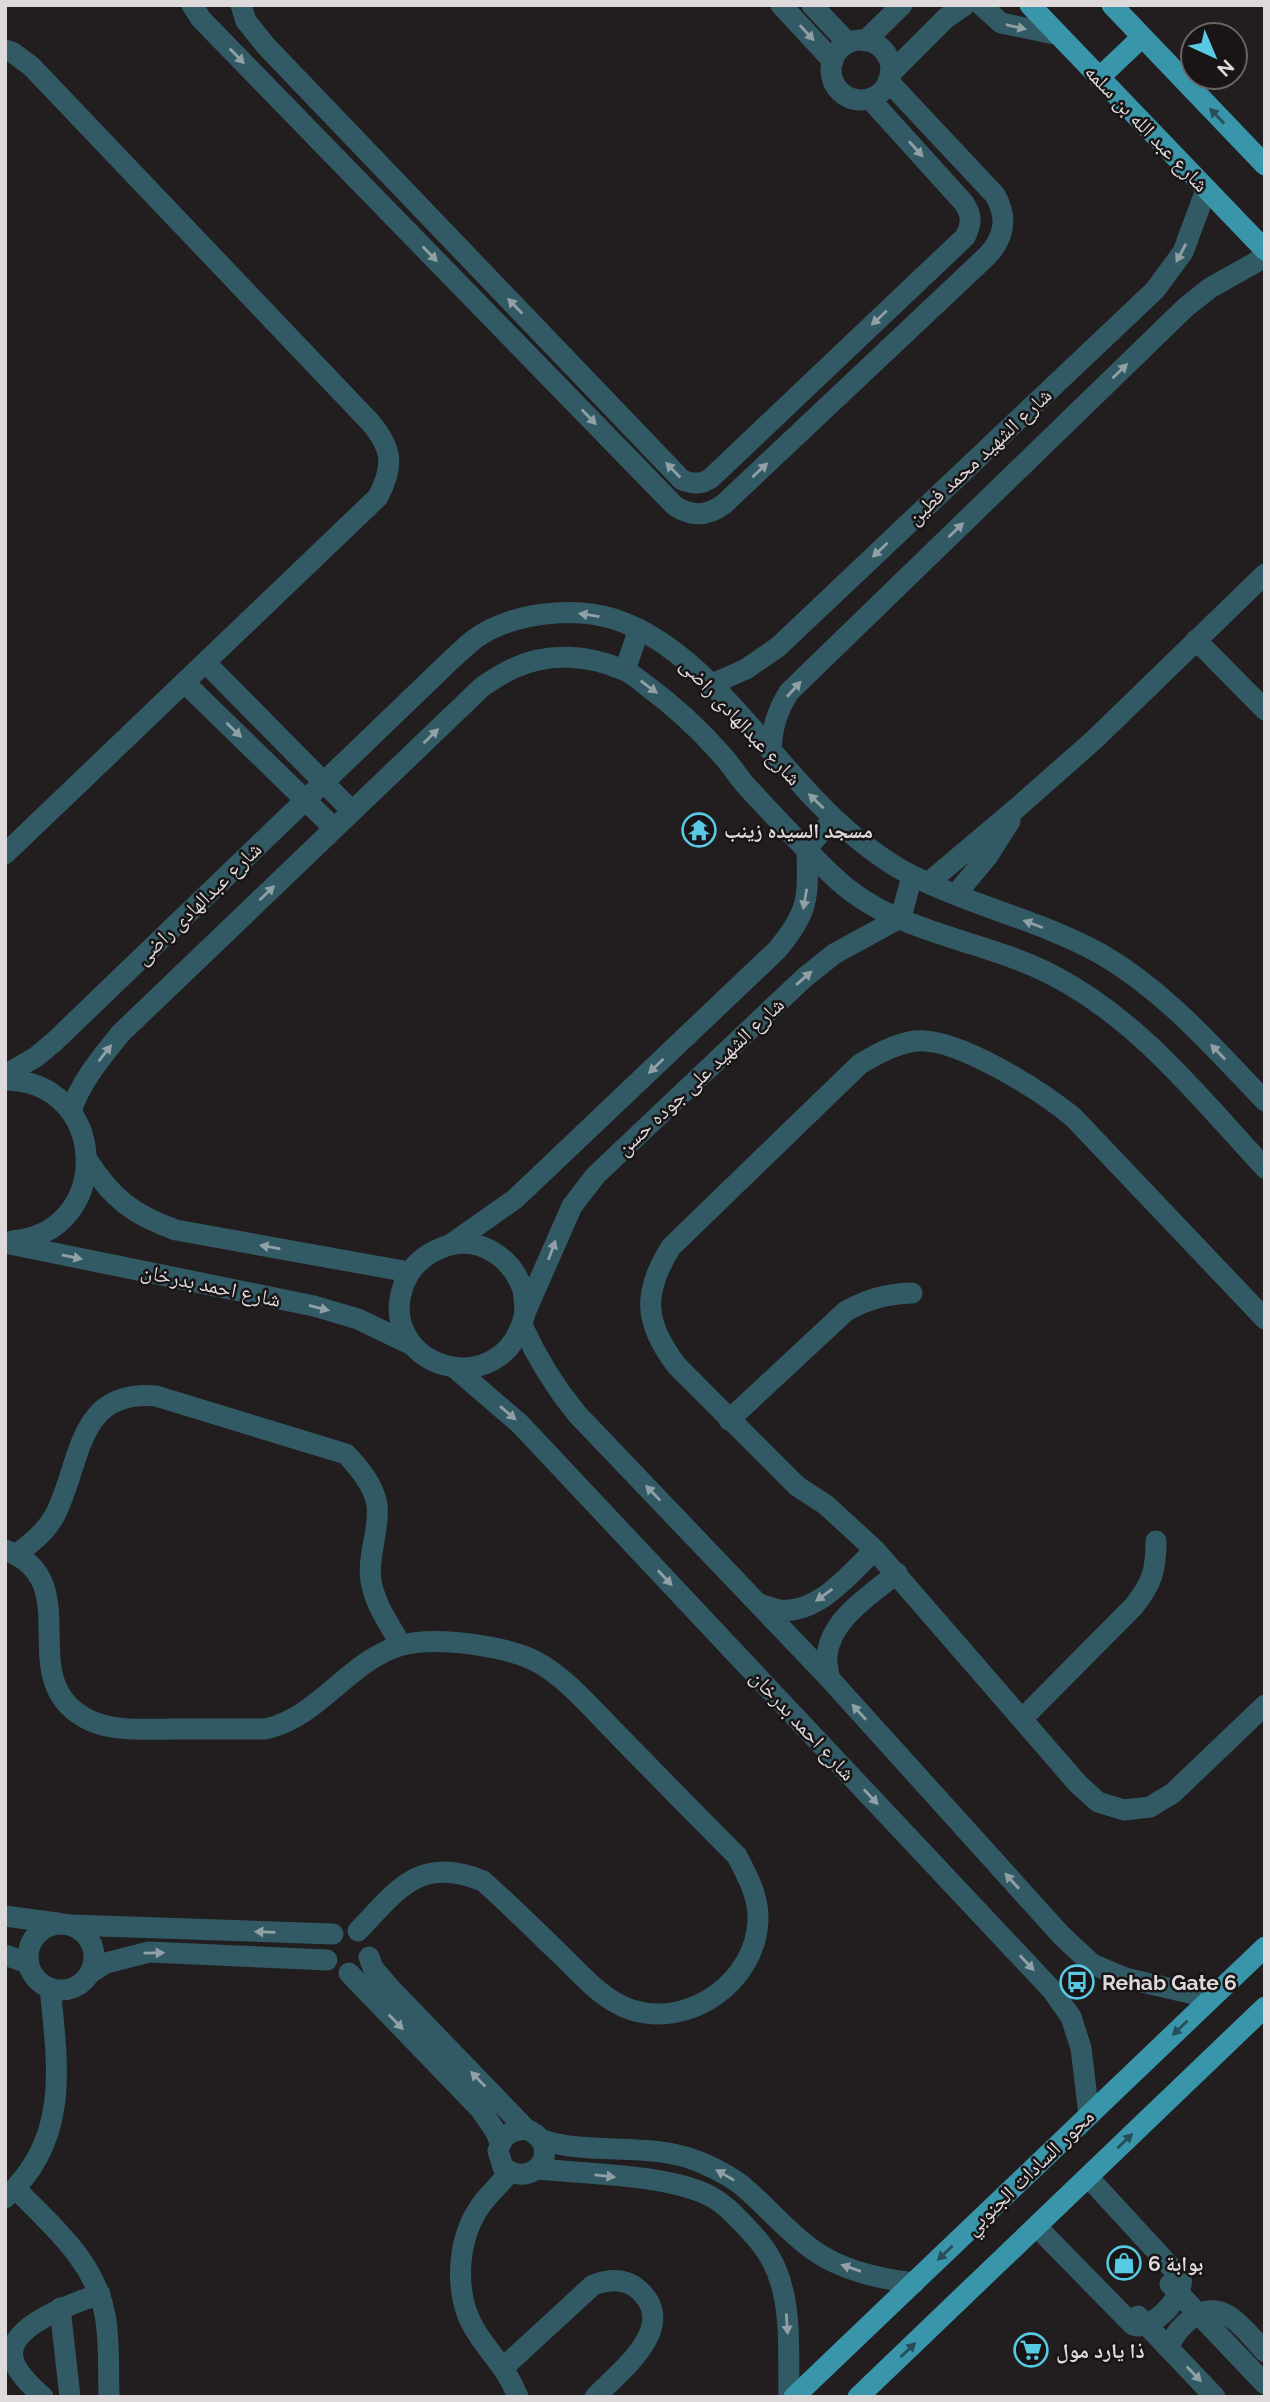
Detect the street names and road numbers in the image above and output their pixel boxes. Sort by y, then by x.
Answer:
street label: شارع عبد الله بن سلمه [1079,59,1214,198]
street label: شارع الشهيد محمد فطين [901,382,1057,530]
street label: شارع عبدالهادى راضى [675,652,807,791]
street label: شارع عبدالهادى راضى [130,836,267,970]
street label: شارع الشهيد على جوده حسن [611,992,790,1161]
street label: شارع احمد بدرخان [139,1258,283,1313]
street label: شارع احمد بدرخان [745,1664,861,1786]
street label: محور السادات الجنوبي [959,2104,1102,2243]

